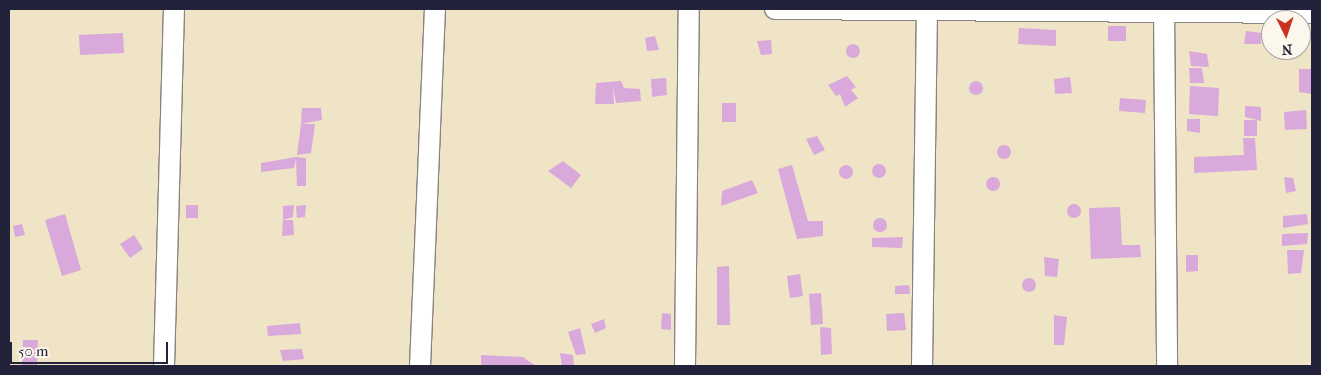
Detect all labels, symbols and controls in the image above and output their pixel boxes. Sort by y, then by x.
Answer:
north arrow [1261,10,1311,60]
text: N [1281,41,1293,58]
scale bar [12,332,170,364]
text: 50 m [18,342,48,360]

